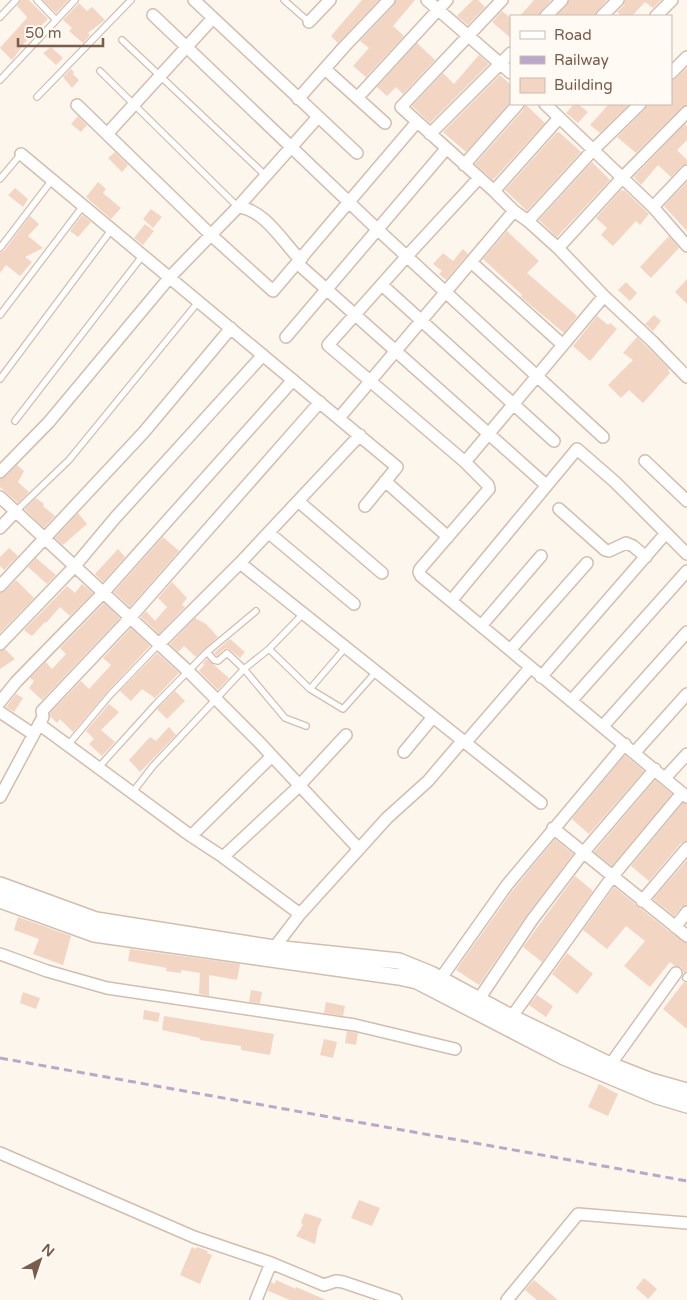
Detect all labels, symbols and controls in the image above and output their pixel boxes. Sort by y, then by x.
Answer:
scale bar [18,15,102,47]
legend [510,15,672,105]
text: 50 m [25,24,62,42]
text: Road [554,26,592,44]
text: Railway [554,51,609,69]
text: Building [554,76,613,94]
north arrow [15,1235,65,1285]
text: N [38,1240,58,1261]

